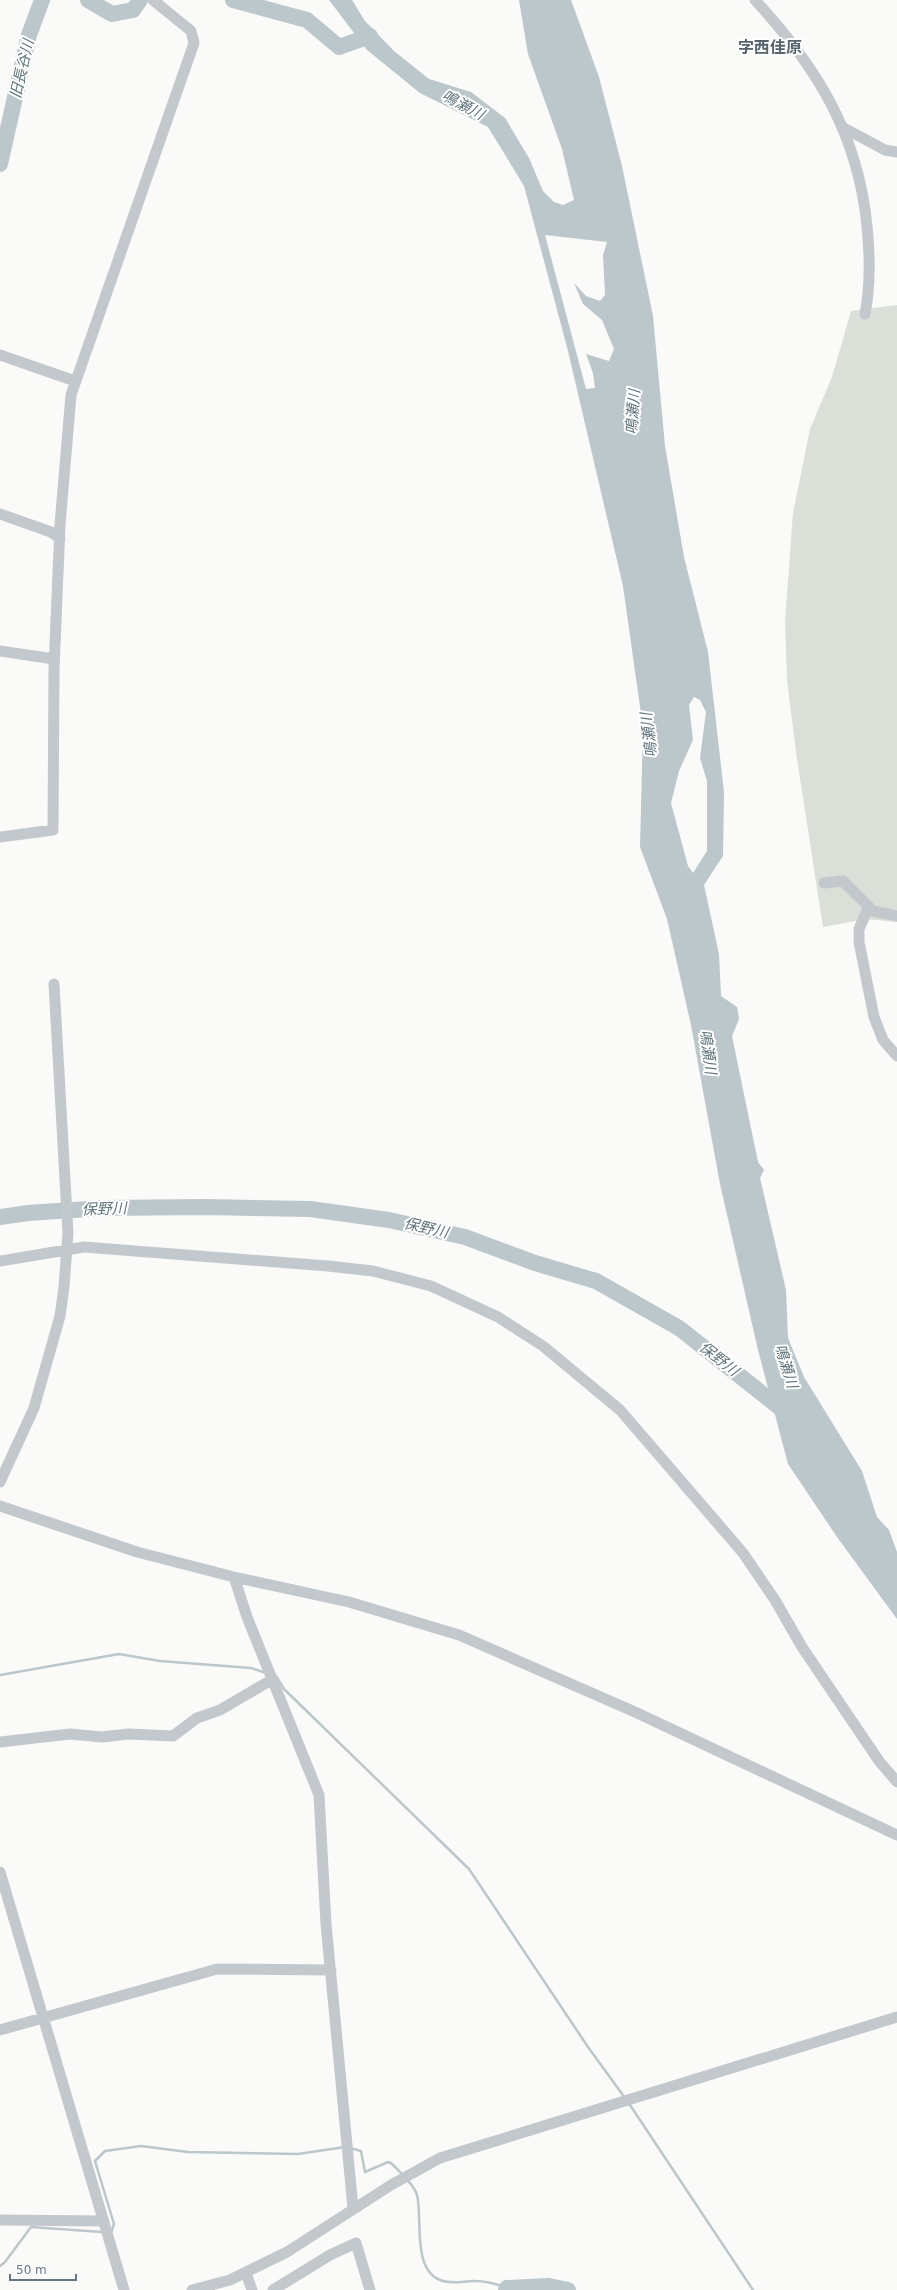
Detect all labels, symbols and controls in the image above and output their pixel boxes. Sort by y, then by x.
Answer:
water label: 旧長谷川 [6,36,38,100]
district label: 字西佳原 [738,38,802,57]
water label: 鳴瀬川 [439,86,489,124]
water label: 鳴瀬川 [622,387,644,435]
water label: 鳴瀬川 [637,710,661,758]
water label: 鳴瀬川 [696,1028,720,1078]
water label: 保野川 [81,1199,129,1219]
water label: 保野川 [402,1214,452,1242]
water label: 保野川 [696,1338,744,1381]
water label: 鳴瀬川 [771,1342,802,1392]
scale bar [10,2256,76,2282]
text: 50 m [16,2263,47,2277]

